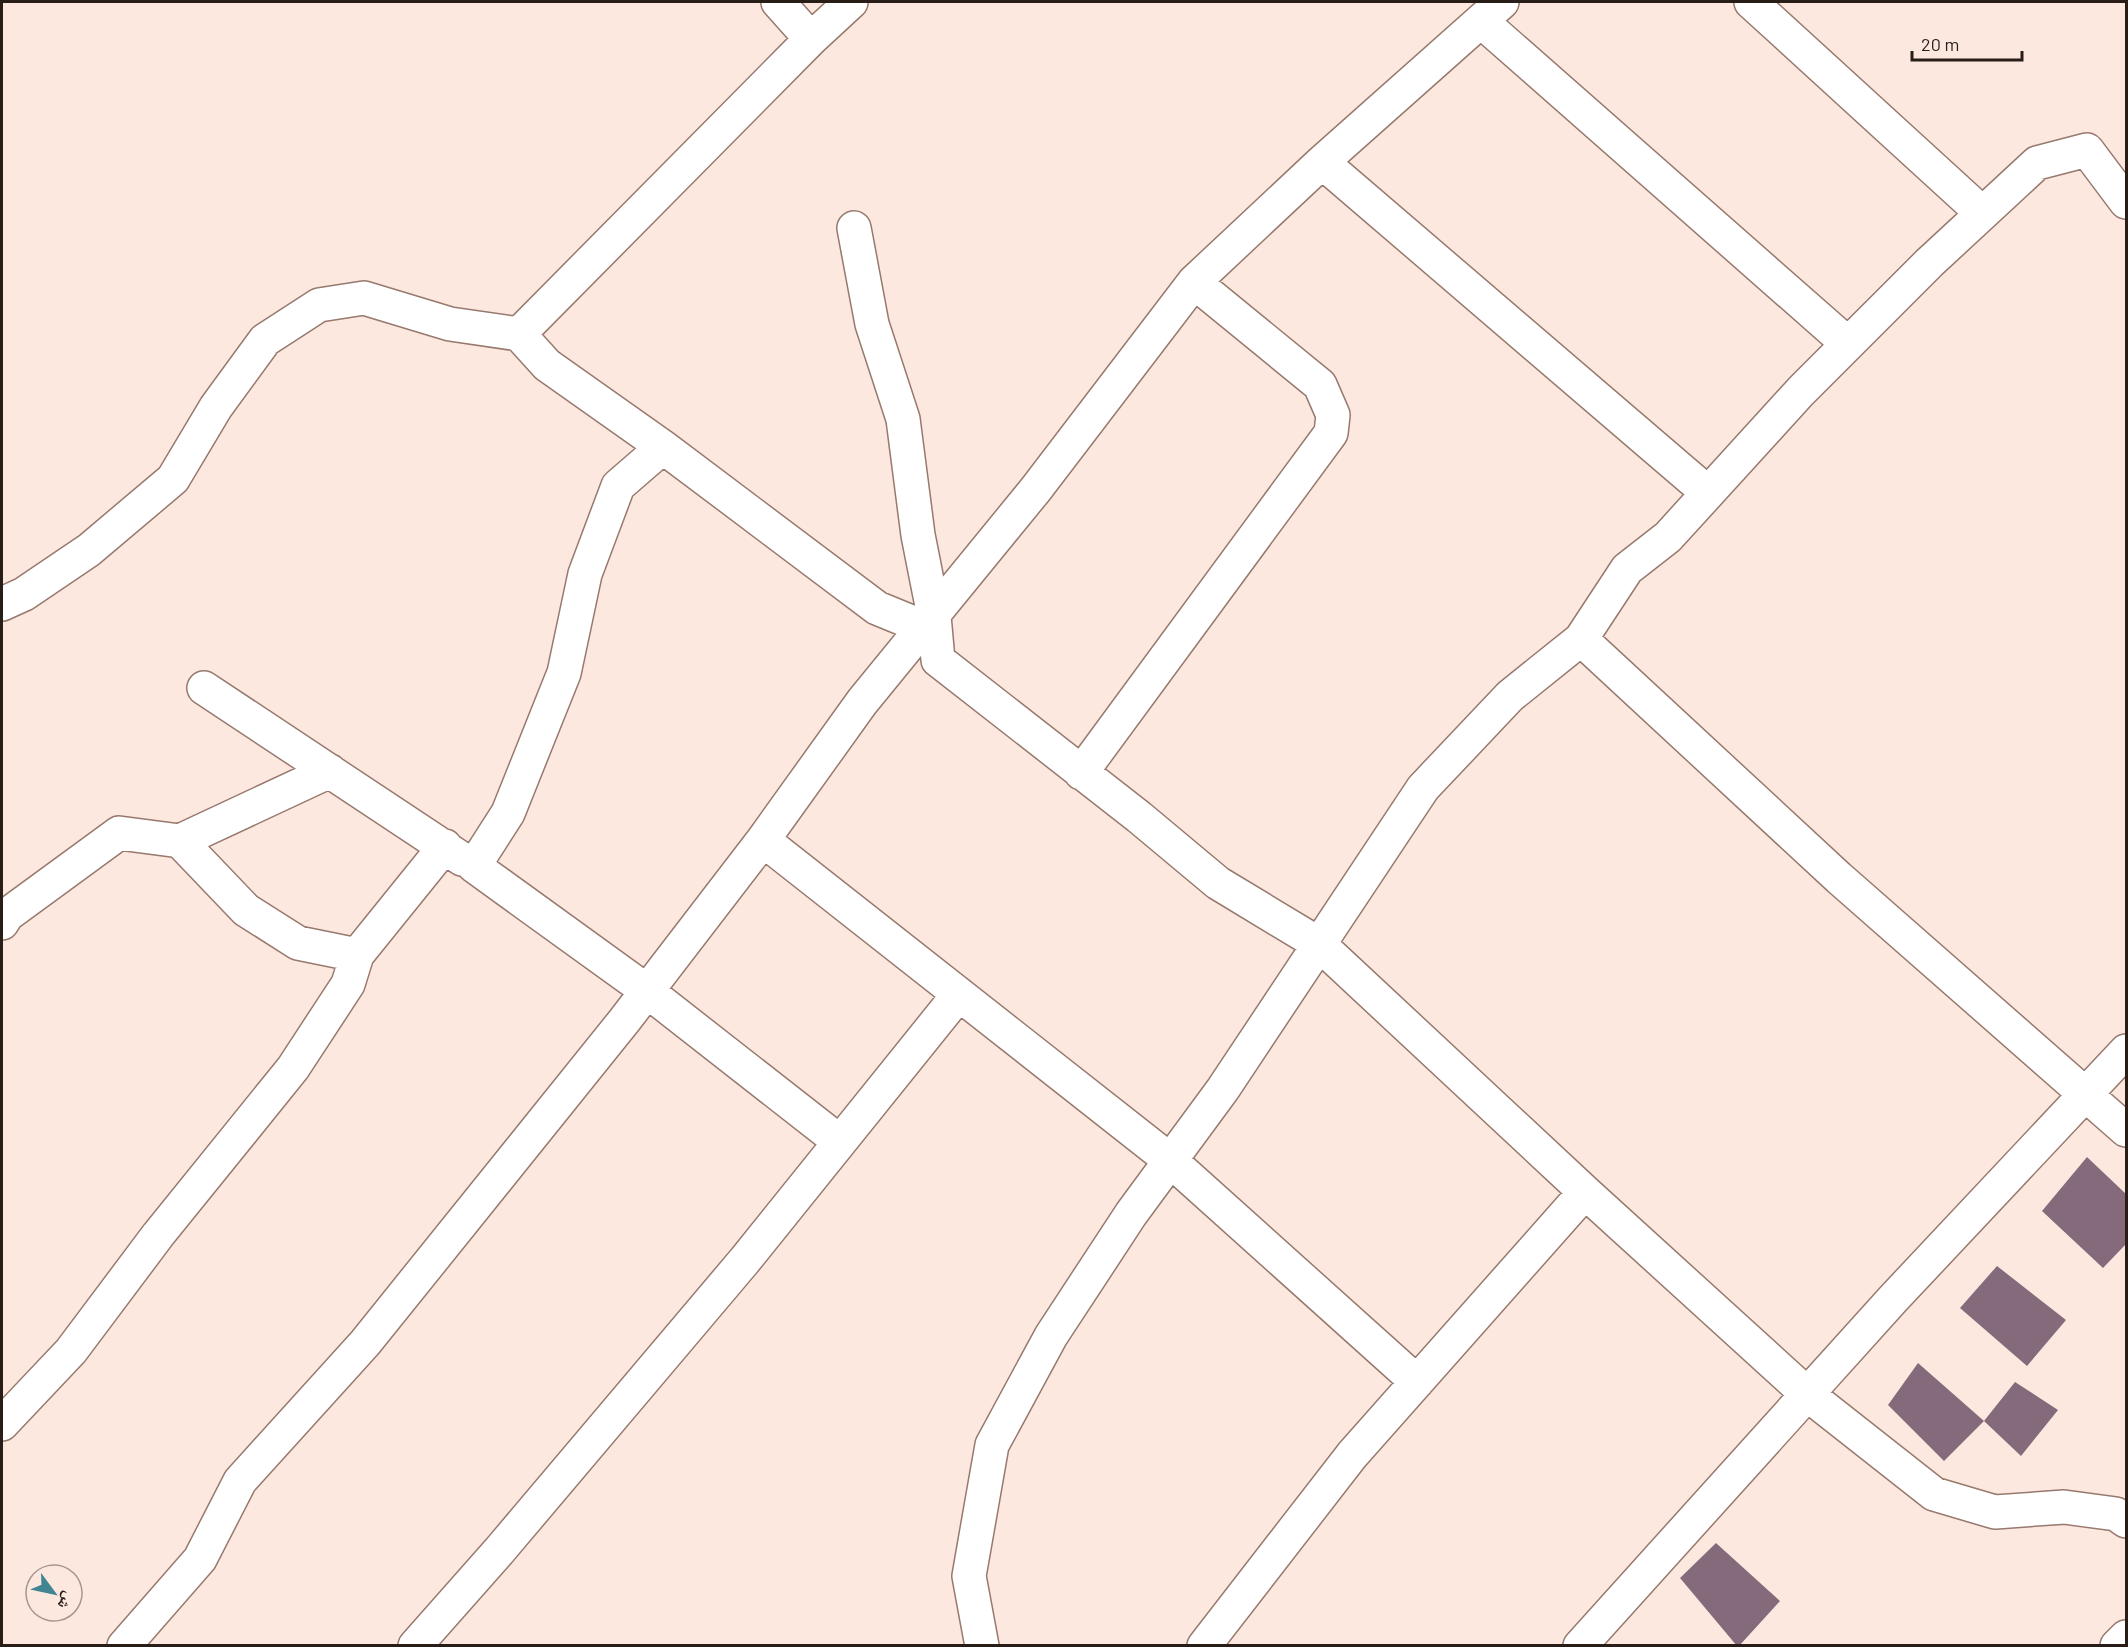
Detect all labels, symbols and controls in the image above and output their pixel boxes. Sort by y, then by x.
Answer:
scale bar [1912,24,2022,62]
text: 20 m [1921,33,1959,55]
north arrow [24,1563,84,1623]
text: ش [54,1589,80,1614]

